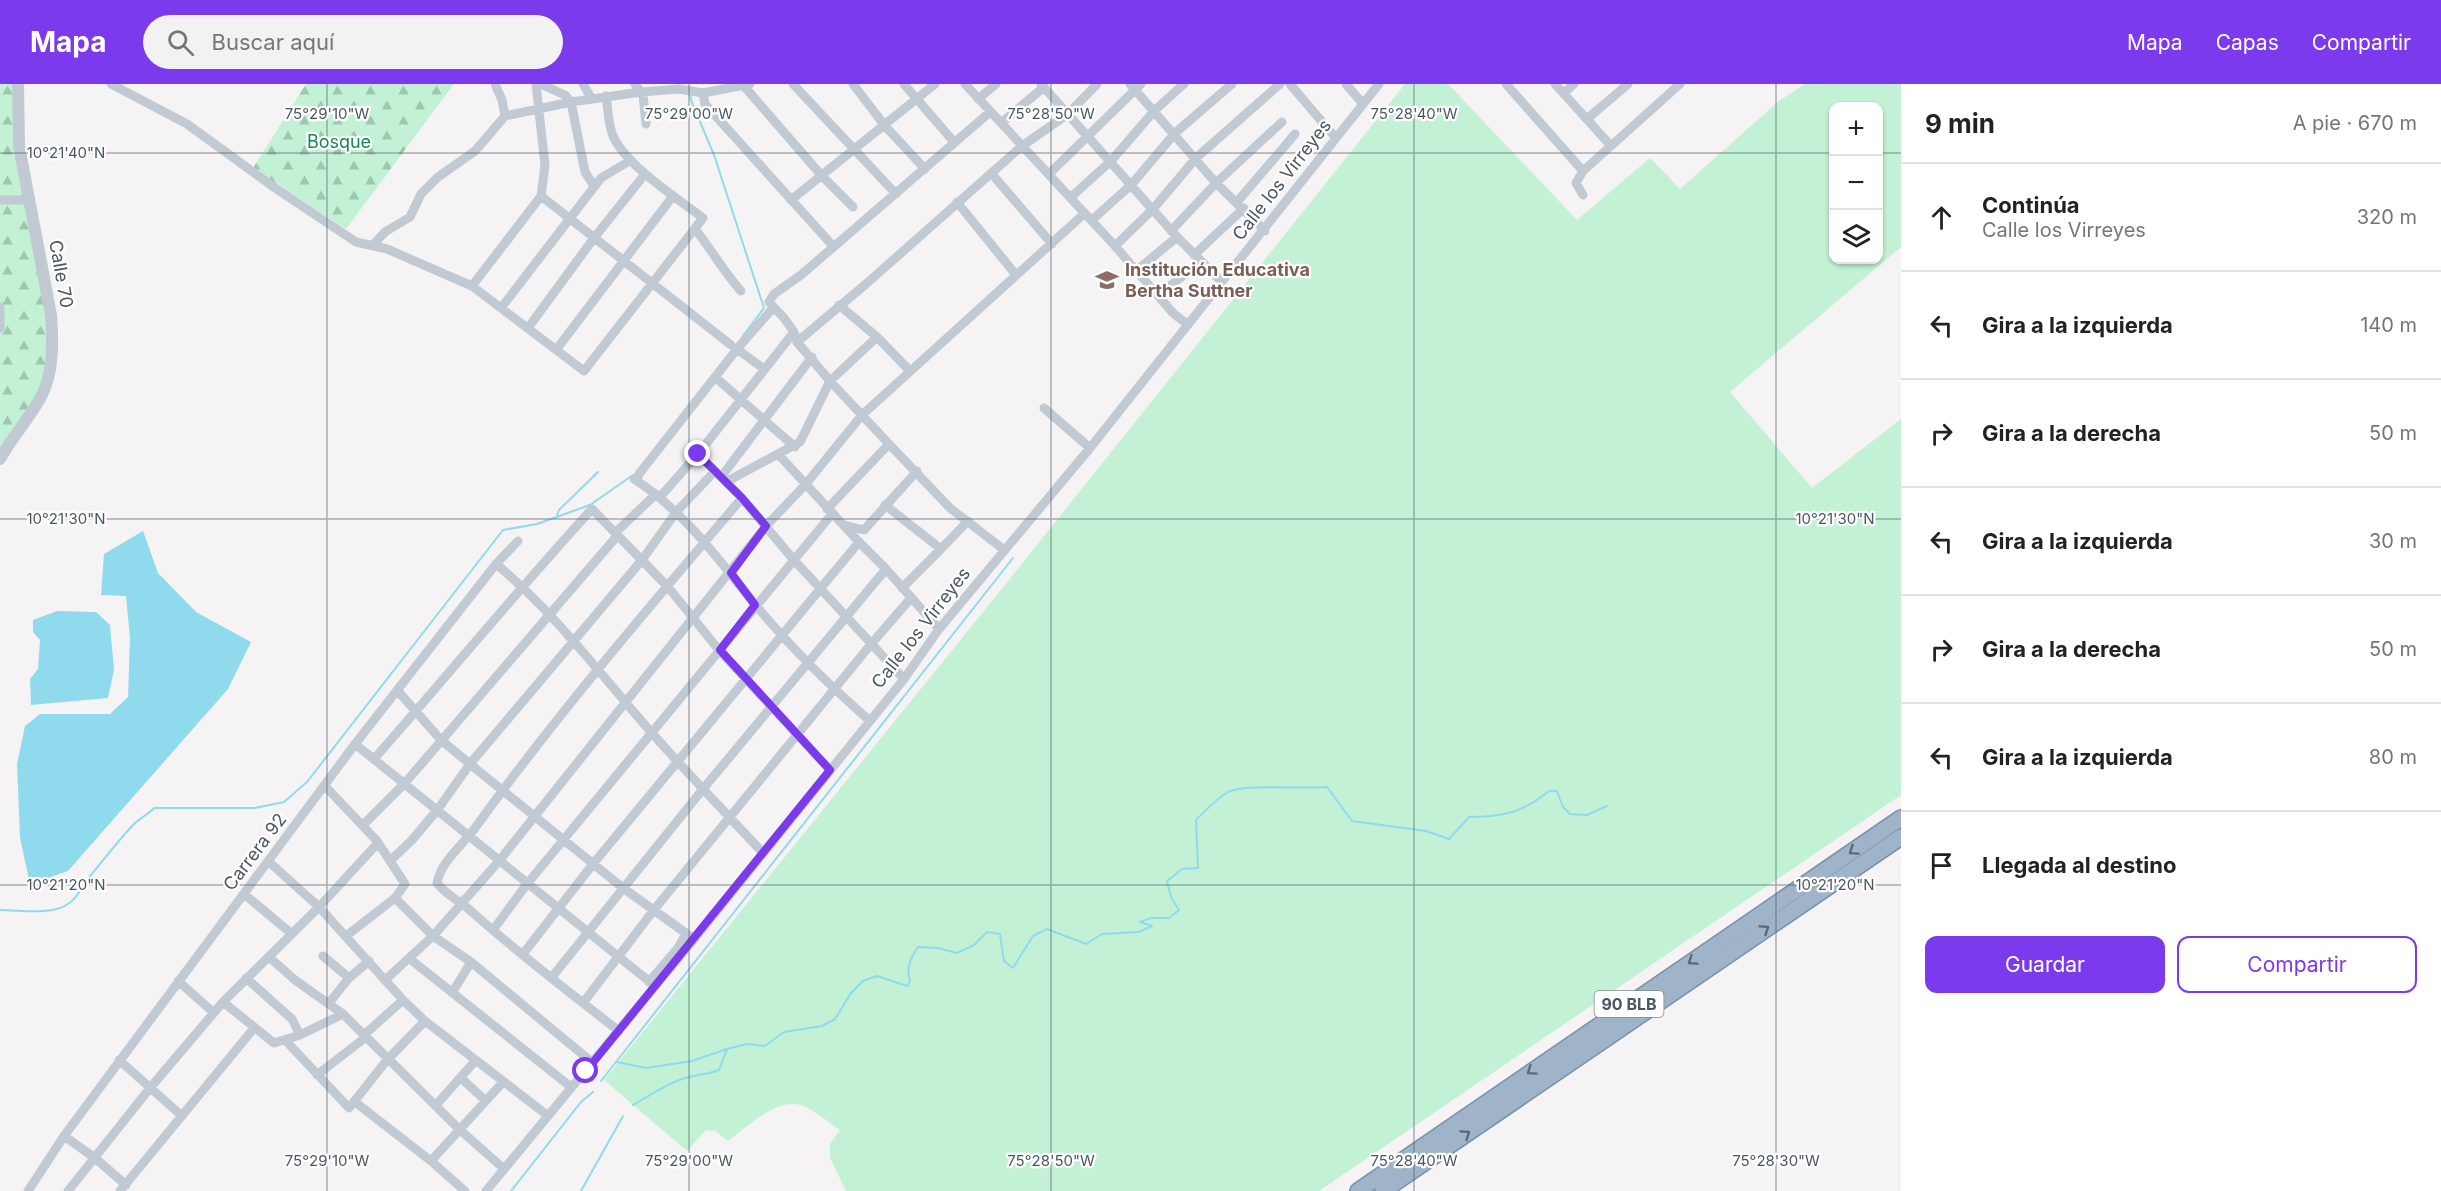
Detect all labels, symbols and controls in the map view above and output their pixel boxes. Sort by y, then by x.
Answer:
search box [143,15,563,69]
text: Mapa [30,25,107,59]
icon: search [164,26,197,59]
text: Buscar aquí [212,29,334,55]
text: Mapa [2127,30,2183,55]
text: Capas [2216,30,2279,55]
text: Compartir [2312,30,2411,55]
map controls [1829,102,1883,264]
button: + [1829,102,1883,156]
text: 75°29'10"W [285,104,370,123]
text: 75°29'00"W [645,104,733,123]
text: 75°28'50"W [1007,104,1095,123]
text: 75°28'40"W [1370,104,1458,123]
text: 9 min [1925,108,1995,139]
text: A pie · 670 m [2293,111,2417,135]
street label: Calle los Virreyes [1228,115,1335,244]
park label: Bosque [307,131,371,152]
text: 10°21'40"N [27,143,105,162]
button: − [1829,156,1883,210]
text: Continúa [1982,192,2080,218]
icon: ahead [1925,201,1958,234]
text: 320 m [2357,205,2417,229]
button: layers [1829,210,1883,264]
text: Calle los Virreyes [1982,218,2146,242]
street label: Calle 70 [45,238,78,310]
place label: Institución Educativa Bertha Suttner [1125,259,1310,301]
school or university icon: Institución Educativa Bertha Suttner [1094,267,1120,293]
icon: left [1925,309,1958,342]
text: Gira a la izquierda [1982,312,2173,338]
text: 140 m [2360,313,2417,337]
icon: right [1925,417,1958,450]
text: Gira a la derecha [1982,420,2161,446]
text: 50 m [2369,421,2417,445]
route end [684,440,710,466]
text: 10°21'30"N [26,509,106,528]
text: 10°21'30"N [1795,509,1875,528]
icon: left [1925,525,1958,558]
text: Gira a la izquierda [1982,528,2173,554]
text: 30 m [2369,529,2417,553]
street label: Calle los Virreyes [867,563,974,692]
icon: right [1925,633,1958,666]
text: Gira a la derecha [1982,636,2161,662]
text: 50 m [2369,637,2417,661]
icon: left [1925,741,1958,774]
text: Gira a la izquierda [1982,744,2173,770]
text: 80 m [2369,745,2417,769]
street label: Carrera 92 [219,809,290,895]
one-way arrow [1848,843,1859,854]
icon: arrive [1925,849,1958,882]
text: Llegada al destino [1982,852,2176,878]
text: 10°21'20"N [26,875,106,894]
text: 10°21'20"N [1795,875,1875,894]
one-way arrow [1759,925,1770,936]
button: Guardar [1925,936,2165,993]
button: Compartir [2177,936,2417,993]
one-way arrow [1687,954,1698,965]
road number: 90 BLB [1594,991,1664,1017]
route start [572,1057,598,1083]
one-way arrow [1527,1064,1538,1075]
one-way arrow [1459,1130,1470,1141]
text: 75°29'10"W [285,1151,370,1170]
text: 75°29'00"W [645,1151,733,1170]
text: 75°28'50"W [1007,1151,1095,1170]
text: 75°28'40"W [1370,1151,1458,1170]
text: 75°28'30"W [1732,1151,1820,1170]

